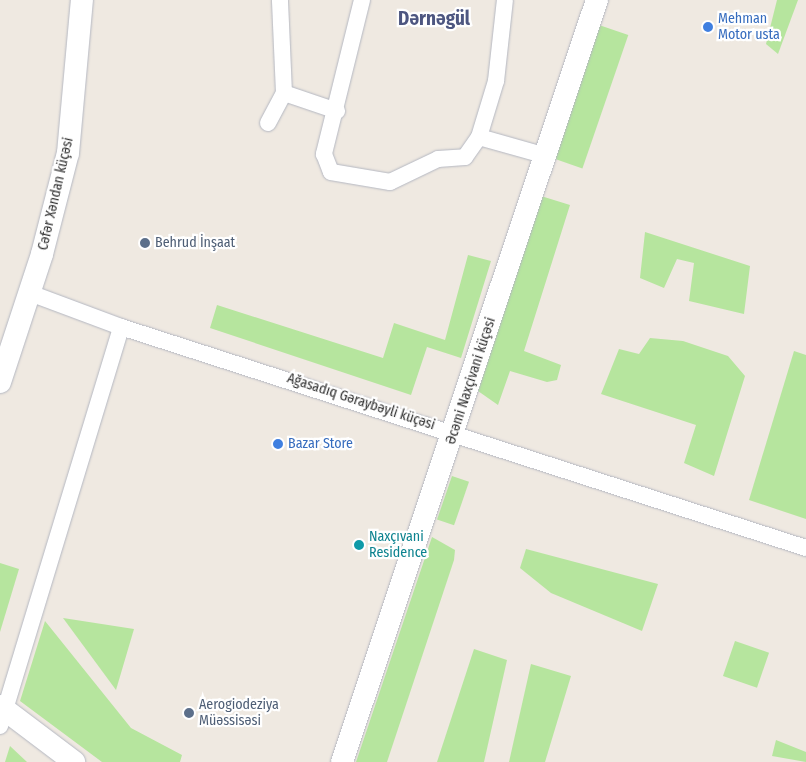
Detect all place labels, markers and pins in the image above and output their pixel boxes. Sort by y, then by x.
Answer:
place label: Mehman Motor usta [718,11,780,44]
marker: Mehman Motor usta [702,21,714,33]
place label: Behrud İnşaat [155,235,235,251]
marker: Behrud İnşaat [139,237,151,249]
place label: Bazar Store [288,436,353,452]
marker: Bazar Store [272,438,284,450]
place label: Naxçıvani Residence [369,529,427,562]
marker: Naxçıvani Residence [353,539,365,551]
place label: Aerogiodeziya Müəssisəsi [199,697,279,730]
marker: Aerogiodeziya Müəssisəsi [183,707,195,719]

